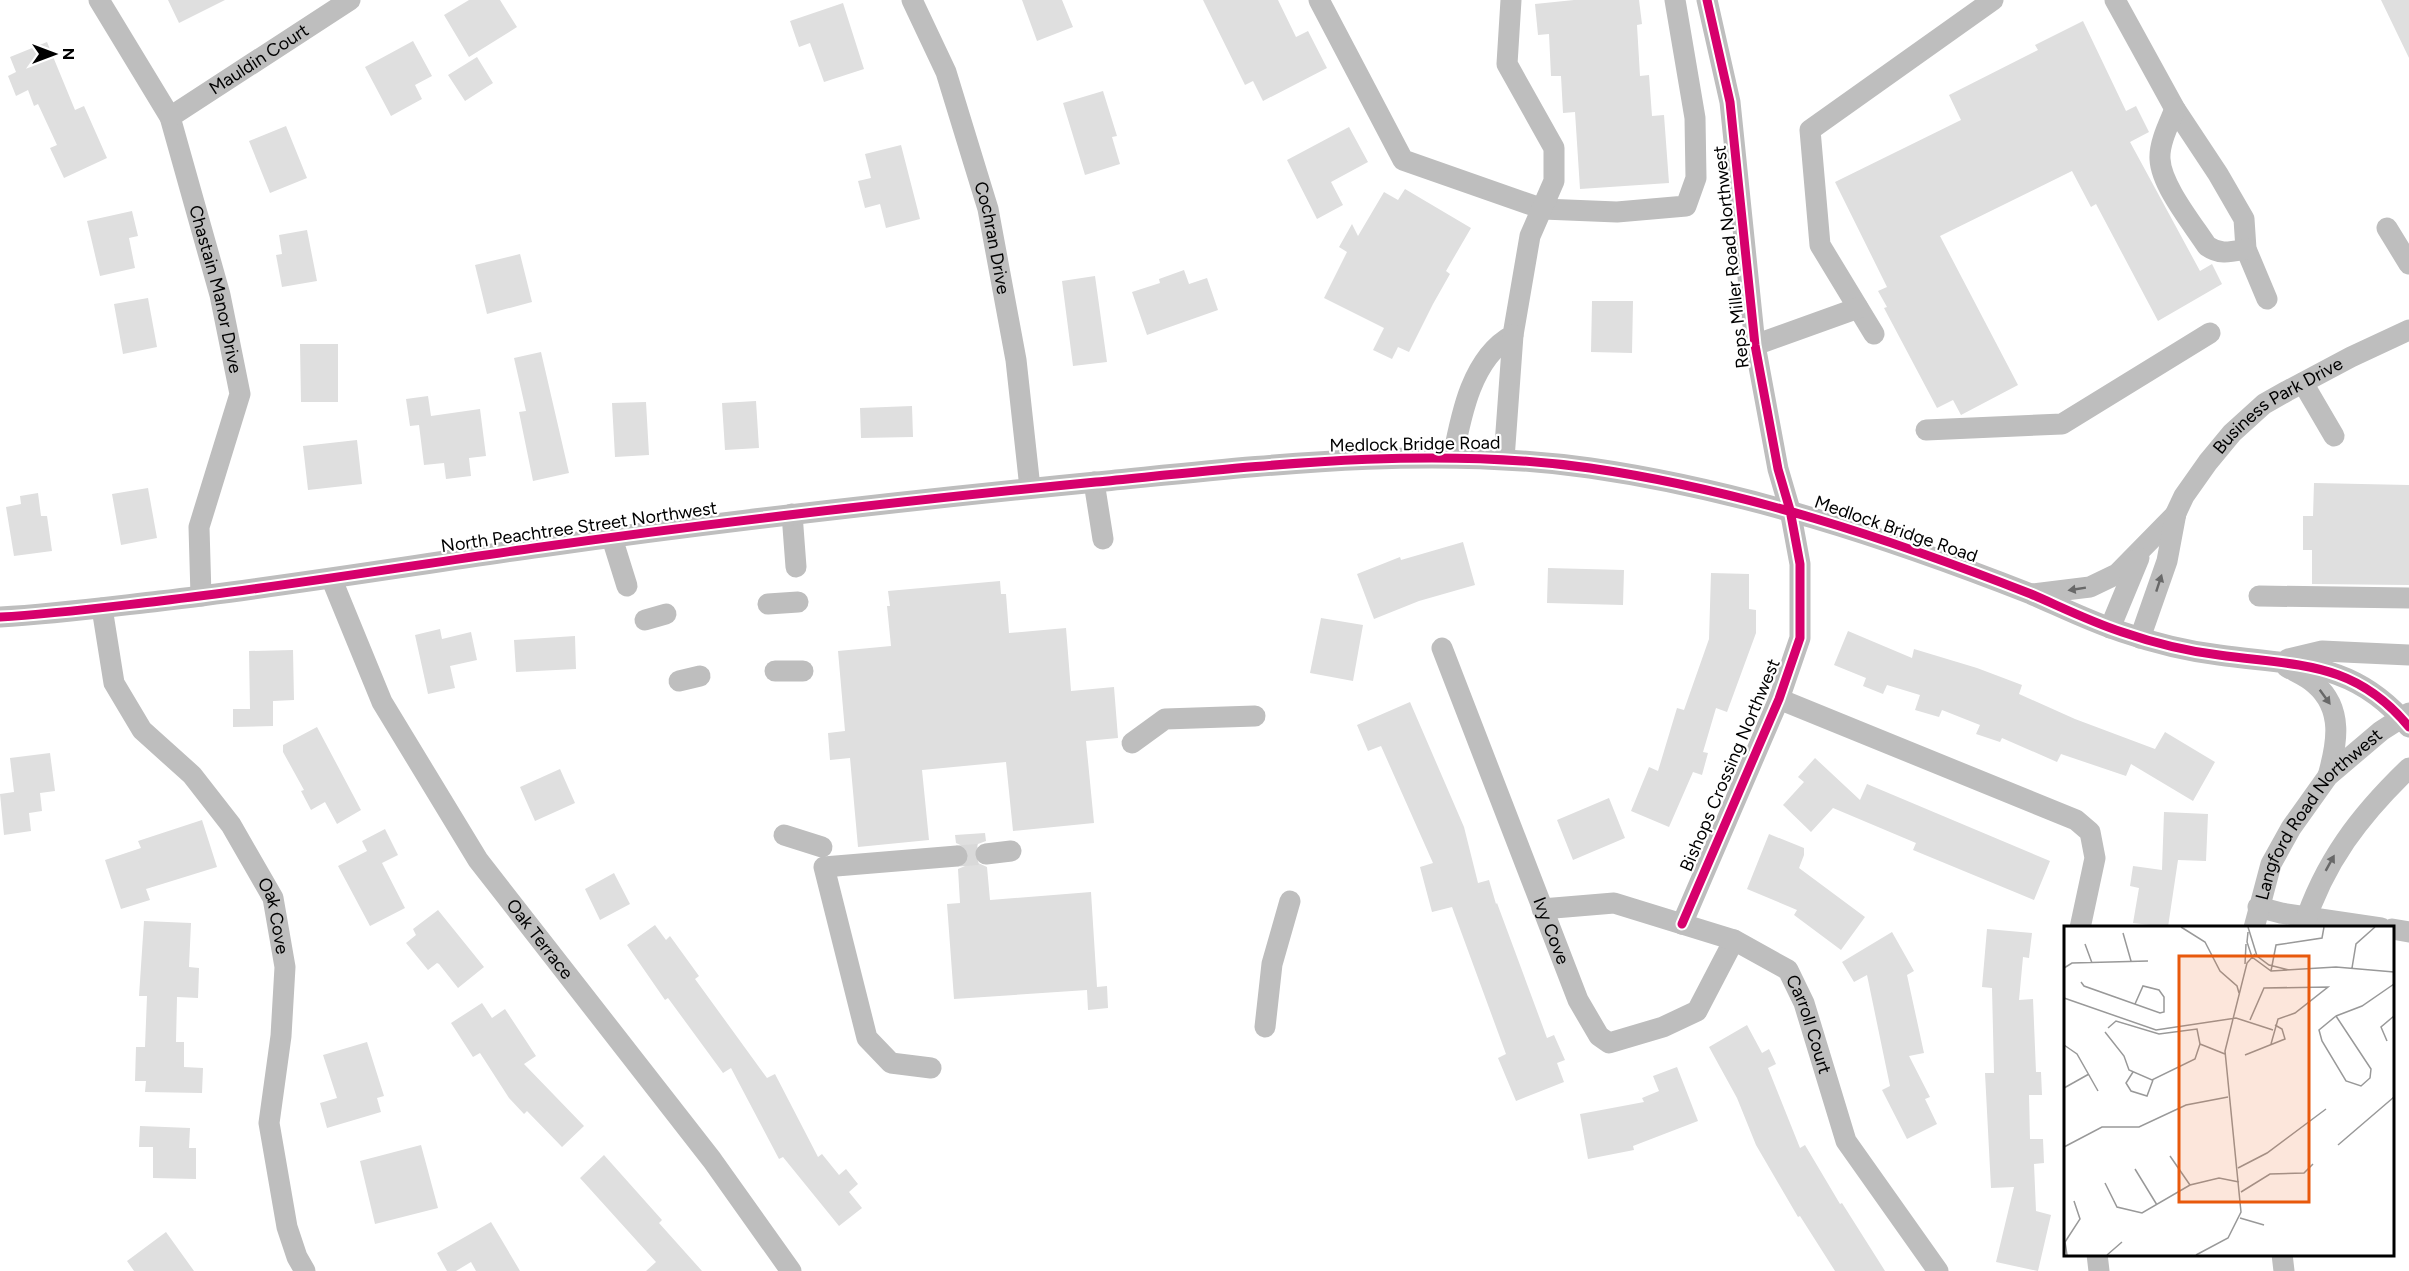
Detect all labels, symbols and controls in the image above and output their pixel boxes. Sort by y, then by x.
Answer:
street label: Mauldin Court [205,19,313,100]
north arrow [24,24,84,84]
text: N [59,48,78,60]
street label: Reps Miller Road Northwest [1708,144,1754,370]
street label: Cochran Drive [969,179,1015,296]
street label: Chastain Manor Drive [184,203,247,375]
street label: Business Park Drive [2208,352,2347,459]
street label: Medlock Bridge Road [1329,432,1501,456]
street label: Medlock Bridge Road [1812,491,1980,567]
street label: North Peachtree Street Northwest [439,497,719,557]
one-way arrow [2155,574,2165,592]
one-way arrow [2067,585,2086,594]
street label: Bishops Crossing Northwest [1675,655,1785,875]
one-way arrow [2319,688,2331,704]
street label: Langford Road Northwest [2251,724,2387,903]
one-way arrow [2325,854,2335,871]
street label: Oak Cove [253,874,294,956]
street label: Oak Terrace [501,894,578,984]
street label: Ivy Cove [1528,894,1574,968]
inset map [2064,926,2394,1256]
street label: Carroll Court [1781,971,1836,1077]

